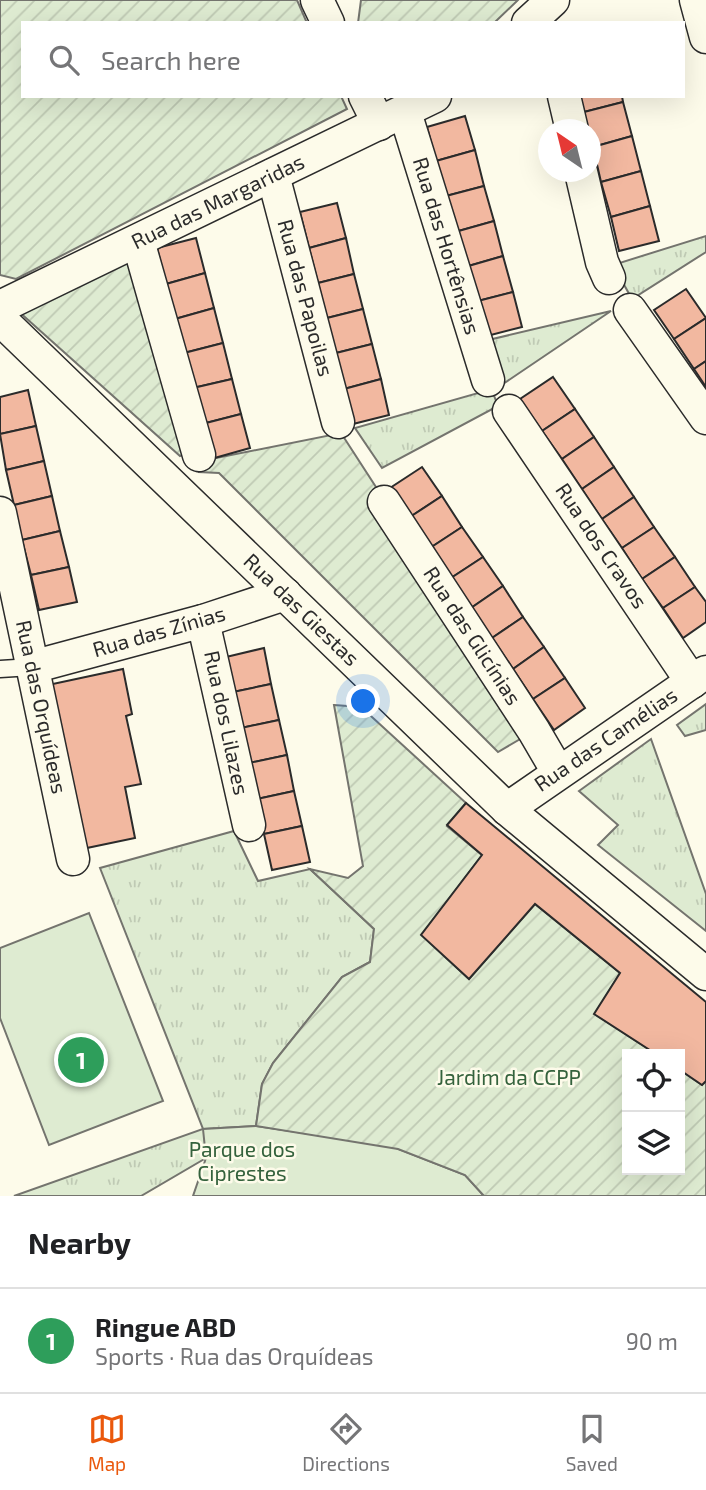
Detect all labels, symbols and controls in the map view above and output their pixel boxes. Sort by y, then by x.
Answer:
search box [21,21,685,98]
icon: search [45,41,83,79]
text: Search here [101,44,241,75]
north arrow [538,119,601,182]
street label: Rua das Margaridas [127,148,308,253]
street label: Rua das Hortênsias [409,154,486,337]
street label: Rua das Papoilas [273,216,339,379]
street label: Rua dos Cravos [551,478,653,613]
street label: Rua das Giestas [239,548,365,670]
street label: Rua das Glicínias [419,561,527,709]
street label: Rua das Zínias [89,600,228,661]
street label: Rua das Orquídeas [12,618,73,796]
street label: Rua dos Lilazes [200,648,255,797]
street label: Rua das Camélias [529,682,681,796]
your location [346,684,380,718]
pin: 1 [58,1034,104,1086]
map controls [622,1049,685,1175]
button: locate [622,1049,685,1112]
park label: Jardim da CCPP [437,1064,581,1089]
button: layers [622,1112,685,1175]
park label: Parque dos Ciprestes [189,1136,295,1185]
text: Nearby [28,1224,131,1260]
text: Ringue ABD [95,1311,236,1342]
text: 1 [46,1327,56,1355]
text: 90 m [626,1327,678,1355]
text: Sports · Rua das Orquídeas [95,1342,373,1370]
tab: Map [88,1410,126,1475]
tab: Directions [302,1410,390,1475]
tab: Saved [566,1410,618,1475]

